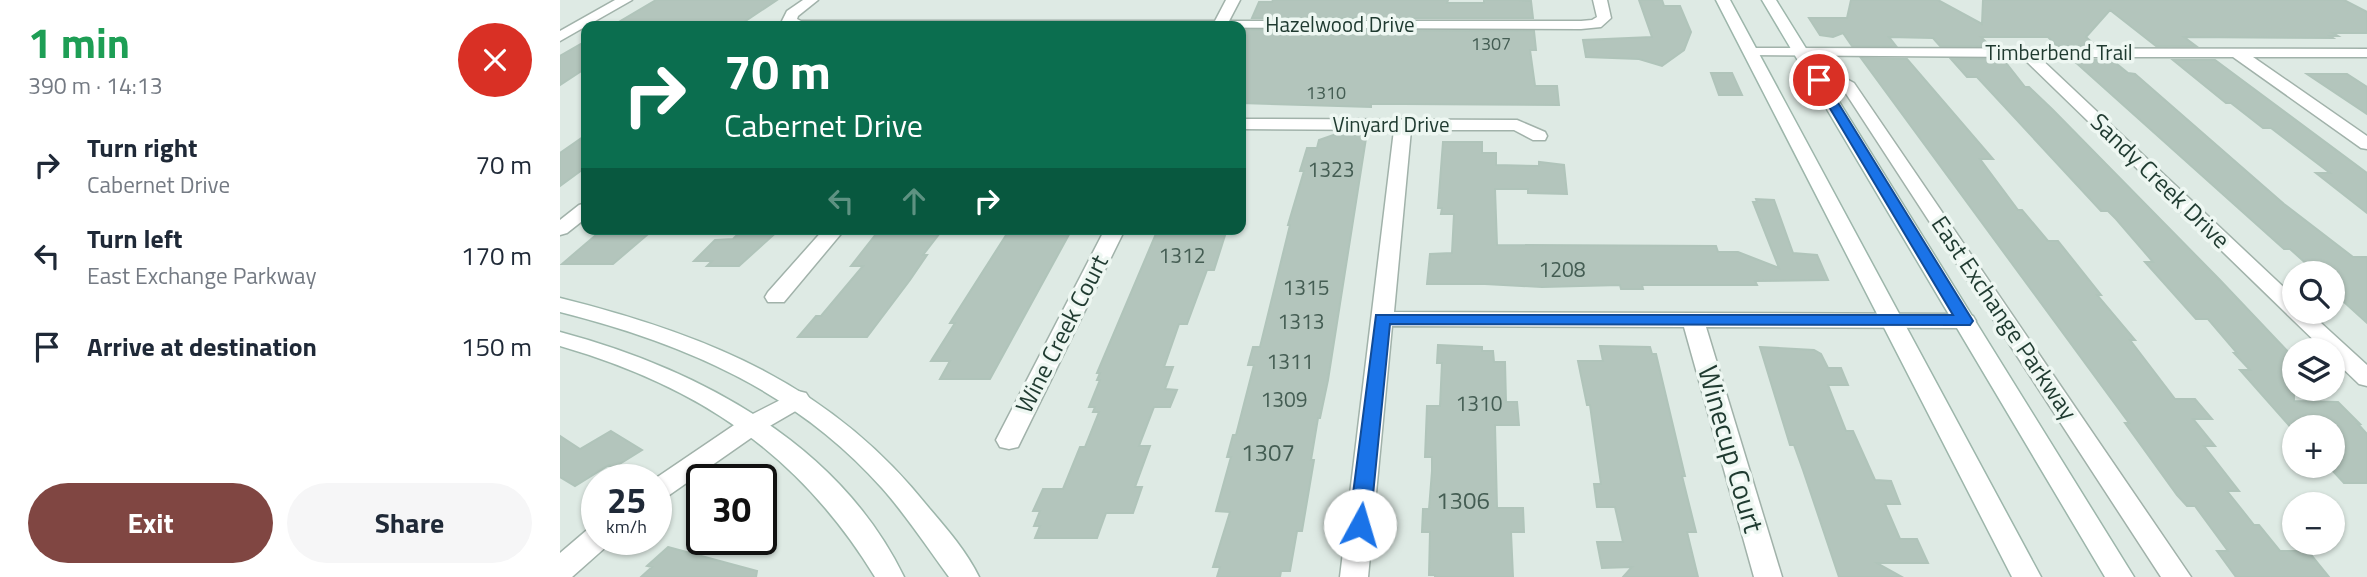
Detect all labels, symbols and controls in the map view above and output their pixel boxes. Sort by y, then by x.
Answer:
street label: Hazelwood Drive [1265,8,1415,40]
text: 1 min [28,10,130,74]
button: close [458,23,532,97]
house number: 1307 [1471,30,1511,57]
text: 70 m [724,33,831,108]
street label: Timberbend Trail [1985,36,2133,68]
icon: right [609,49,700,140]
pin [1789,50,1849,110]
icon: arrive [1800,61,1838,99]
text: 390 m · 14:13 [28,68,163,103]
house number: 1310 [1306,79,1346,106]
text: Cabernet Drive [724,101,923,149]
street label: Sandy Creek Drive [2083,104,2239,256]
street label: Vinyard Drive [1332,108,1450,140]
text: Turn right [87,128,198,167]
text: 70 m [475,145,532,184]
icon: right [28,146,66,184]
house number: 1323 [1307,153,1355,185]
text: Cabernet Drive [87,167,230,202]
icon: left [822,182,860,220]
icon: ahead [895,182,933,220]
icon: right [968,182,1006,220]
street label: East Exchange Parkway [1923,208,2087,427]
text: Turn left [87,219,182,258]
text: 170 m [461,236,532,275]
icon: left [28,237,66,275]
house number: 1312 [1158,239,1206,271]
street label: Wine Creek Court [1006,247,1117,419]
house number: 1208 [1538,253,1586,285]
text: East Exchange Parkway [87,258,317,293]
map controls [2282,261,2345,555]
button: search [2282,261,2345,324]
house number: 1315 [1282,271,1330,303]
house number: 1313 [1277,305,1325,337]
text: Arrive at destination [87,327,317,366]
text: 150 m [461,327,532,366]
icon: arrive [28,328,66,366]
button: layers [2282,338,2345,401]
house number: 1311 [1266,345,1314,377]
street label: Winecup Court [1687,360,1776,538]
house number: 1309 [1260,383,1308,415]
house number: 1310 [1455,387,1503,419]
button: + [2282,415,2345,478]
house number: 1307 [1241,434,1295,470]
speed limit sign: 30 [686,464,777,555]
text: 25 [607,473,646,527]
house number: 1306 [1436,482,1490,518]
button: Exit [28,483,273,563]
button: Share [287,483,532,563]
position arrow [1323,488,1397,562]
button: − [2282,492,2345,555]
text: km/h [606,513,647,540]

